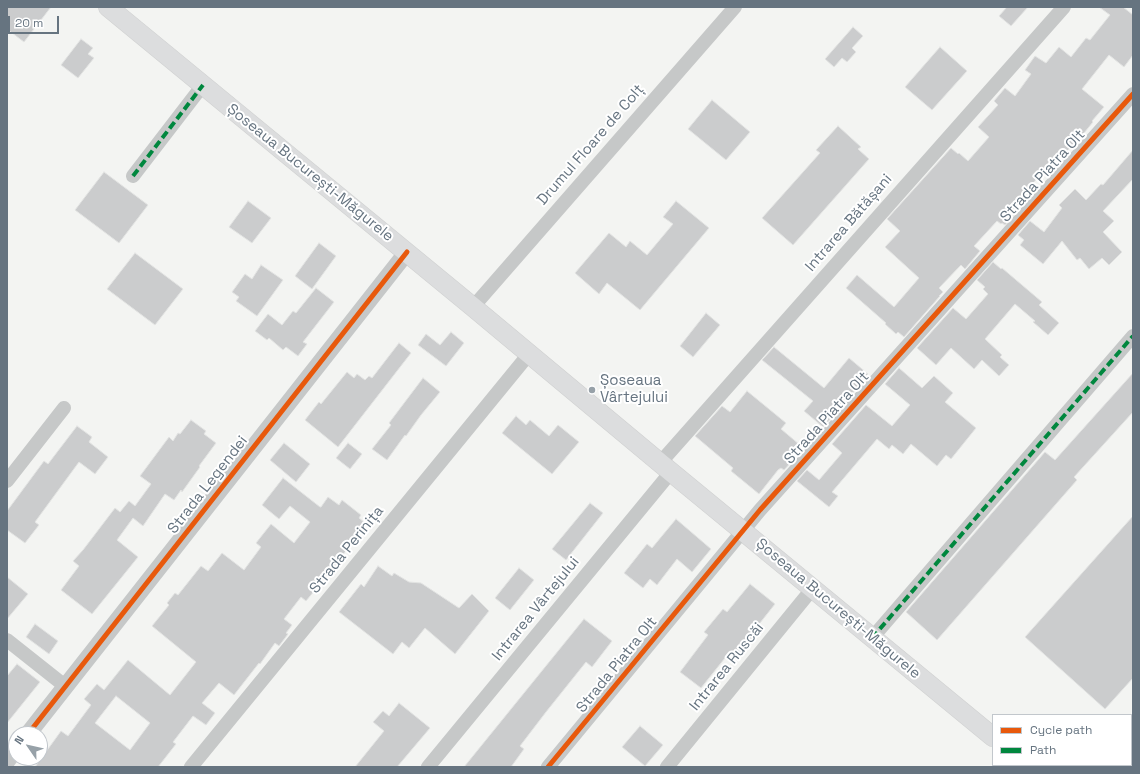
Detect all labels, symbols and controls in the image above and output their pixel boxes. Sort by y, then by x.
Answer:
scale bar [10,8,61,34]
text: 20 m [15,15,43,31]
street label: Drumul Floare de Colț [534,81,648,209]
street label: Șoseaua București-Măgurele [223,100,397,246]
street label: Strada Piatra Olt [997,126,1089,226]
street label: Intrarea Bătășani [802,171,896,275]
street label: Strada Piatra Olt [781,368,873,468]
place label: Șoseaua Vârtejului [600,372,668,407]
marker: Șoseaua Vârtejului [587,385,597,395]
street label: Strada Legendei [164,433,252,537]
street label: Strada Perinița [306,503,388,597]
street label: Șoseaua București-Măgurele [752,535,924,683]
street label: Intrarea Vârtejului [489,553,583,665]
street label: Strada Piatra Olt [573,613,661,717]
street label: Intrarea Ruscăi [686,619,768,715]
legend [992,714,1132,766]
text: Cycle path [1030,722,1092,738]
north arrow [8,726,48,766]
text: N [11,733,27,747]
text: Path [1030,742,1056,758]

